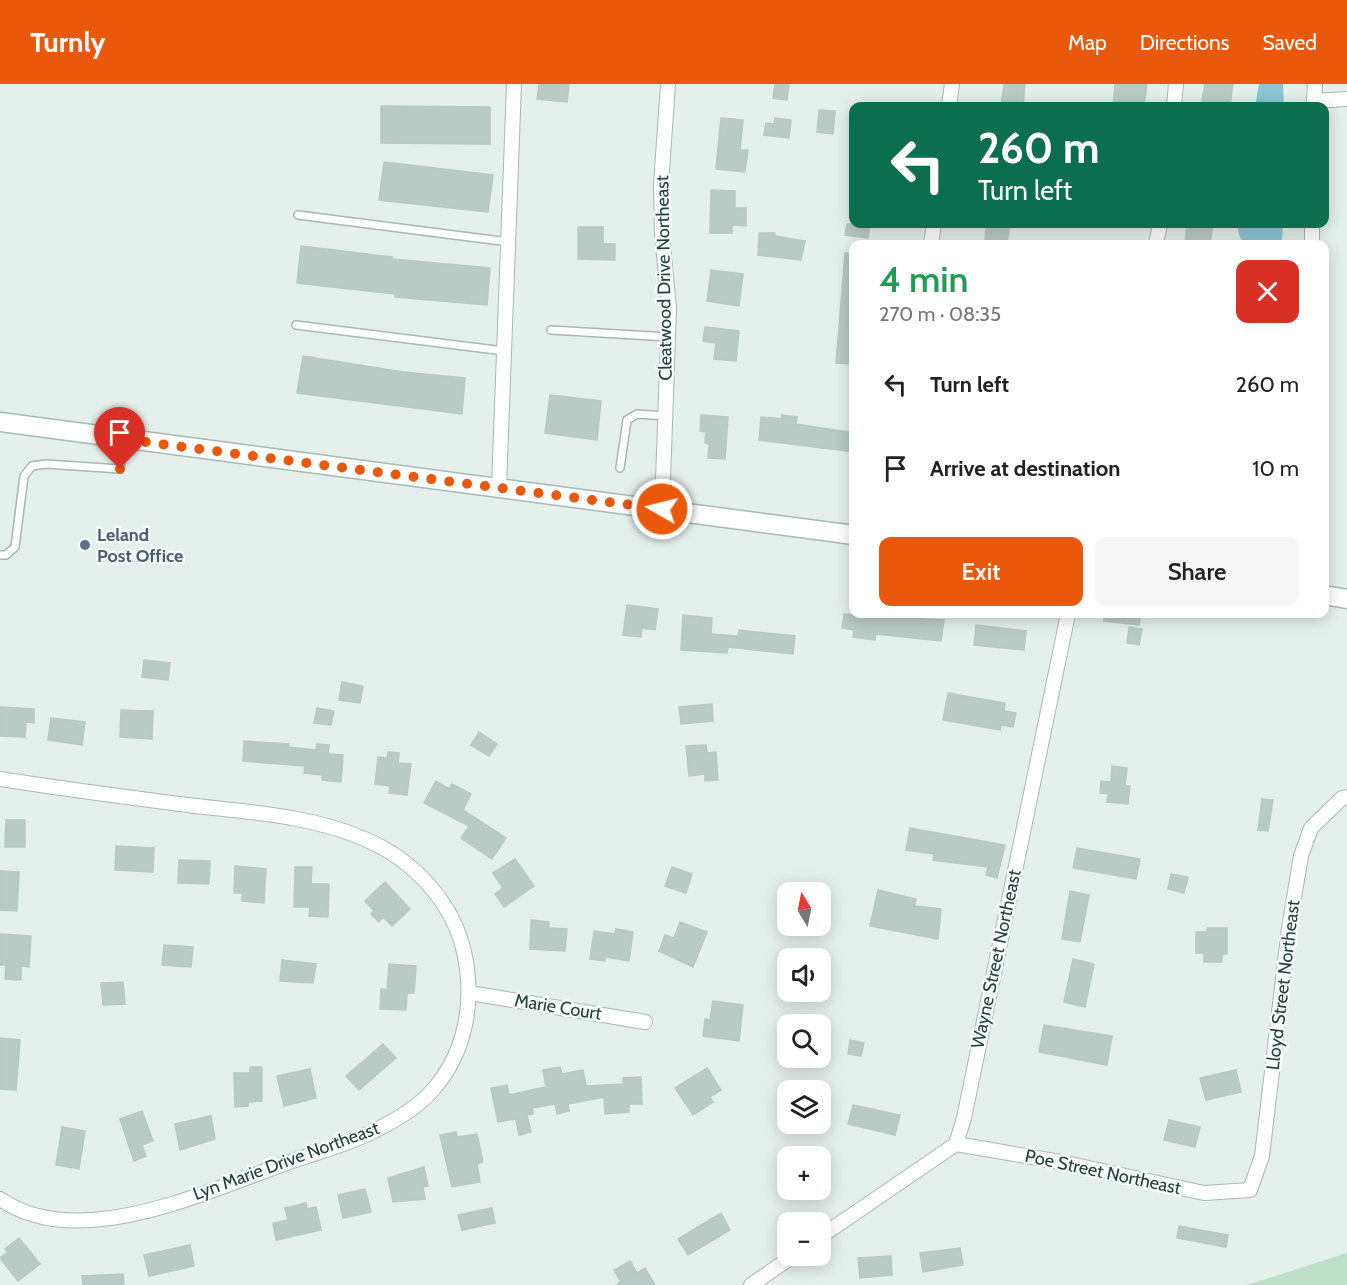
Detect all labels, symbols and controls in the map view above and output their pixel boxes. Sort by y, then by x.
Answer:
text: Turnly [30,25,106,59]
text: Map [1068,30,1107,55]
text: Directions [1140,30,1229,55]
text: Saved [1262,30,1317,55]
text: 260 m [978,122,1099,174]
icon: left [879,126,957,204]
text: Turn left [978,174,1072,207]
street label: Cleatwood Drive Northeast [651,175,677,381]
text: 4 min [879,257,969,301]
button: close [1236,260,1299,323]
text: 270 m · 08:35 [879,302,1001,326]
icon: left [879,368,912,401]
text: Turn left [930,371,1009,398]
text: 260 m [1235,371,1299,398]
pin [94,407,145,469]
icon: arrive [103,416,136,449]
icon: arrive [879,452,912,485]
text: Arrive at destination [930,455,1120,482]
text: 10 m [1252,455,1299,482]
position arrow [630,477,694,541]
place label: Leland Post Office [97,524,183,567]
button: Exit [879,537,1083,606]
button: Share [1095,537,1299,606]
marker: Leland Post Office [78,538,92,552]
street label: Wayne Street Northeast [966,867,1026,1051]
north arrow [777,882,831,936]
map controls [777,882,831,1266]
street label: Lloyd Street Northeast [1262,899,1304,1071]
button: sound [777,948,831,1002]
street label: Marie Court [513,989,603,1025]
button: search [777,1014,831,1068]
button: layers [777,1080,831,1134]
street label: Lyn Marie Drive Northeast [190,1117,382,1205]
street label: Poe Street Northeast [1023,1145,1183,1199]
button: + [777,1146,831,1200]
button: − [777,1212,831,1266]

